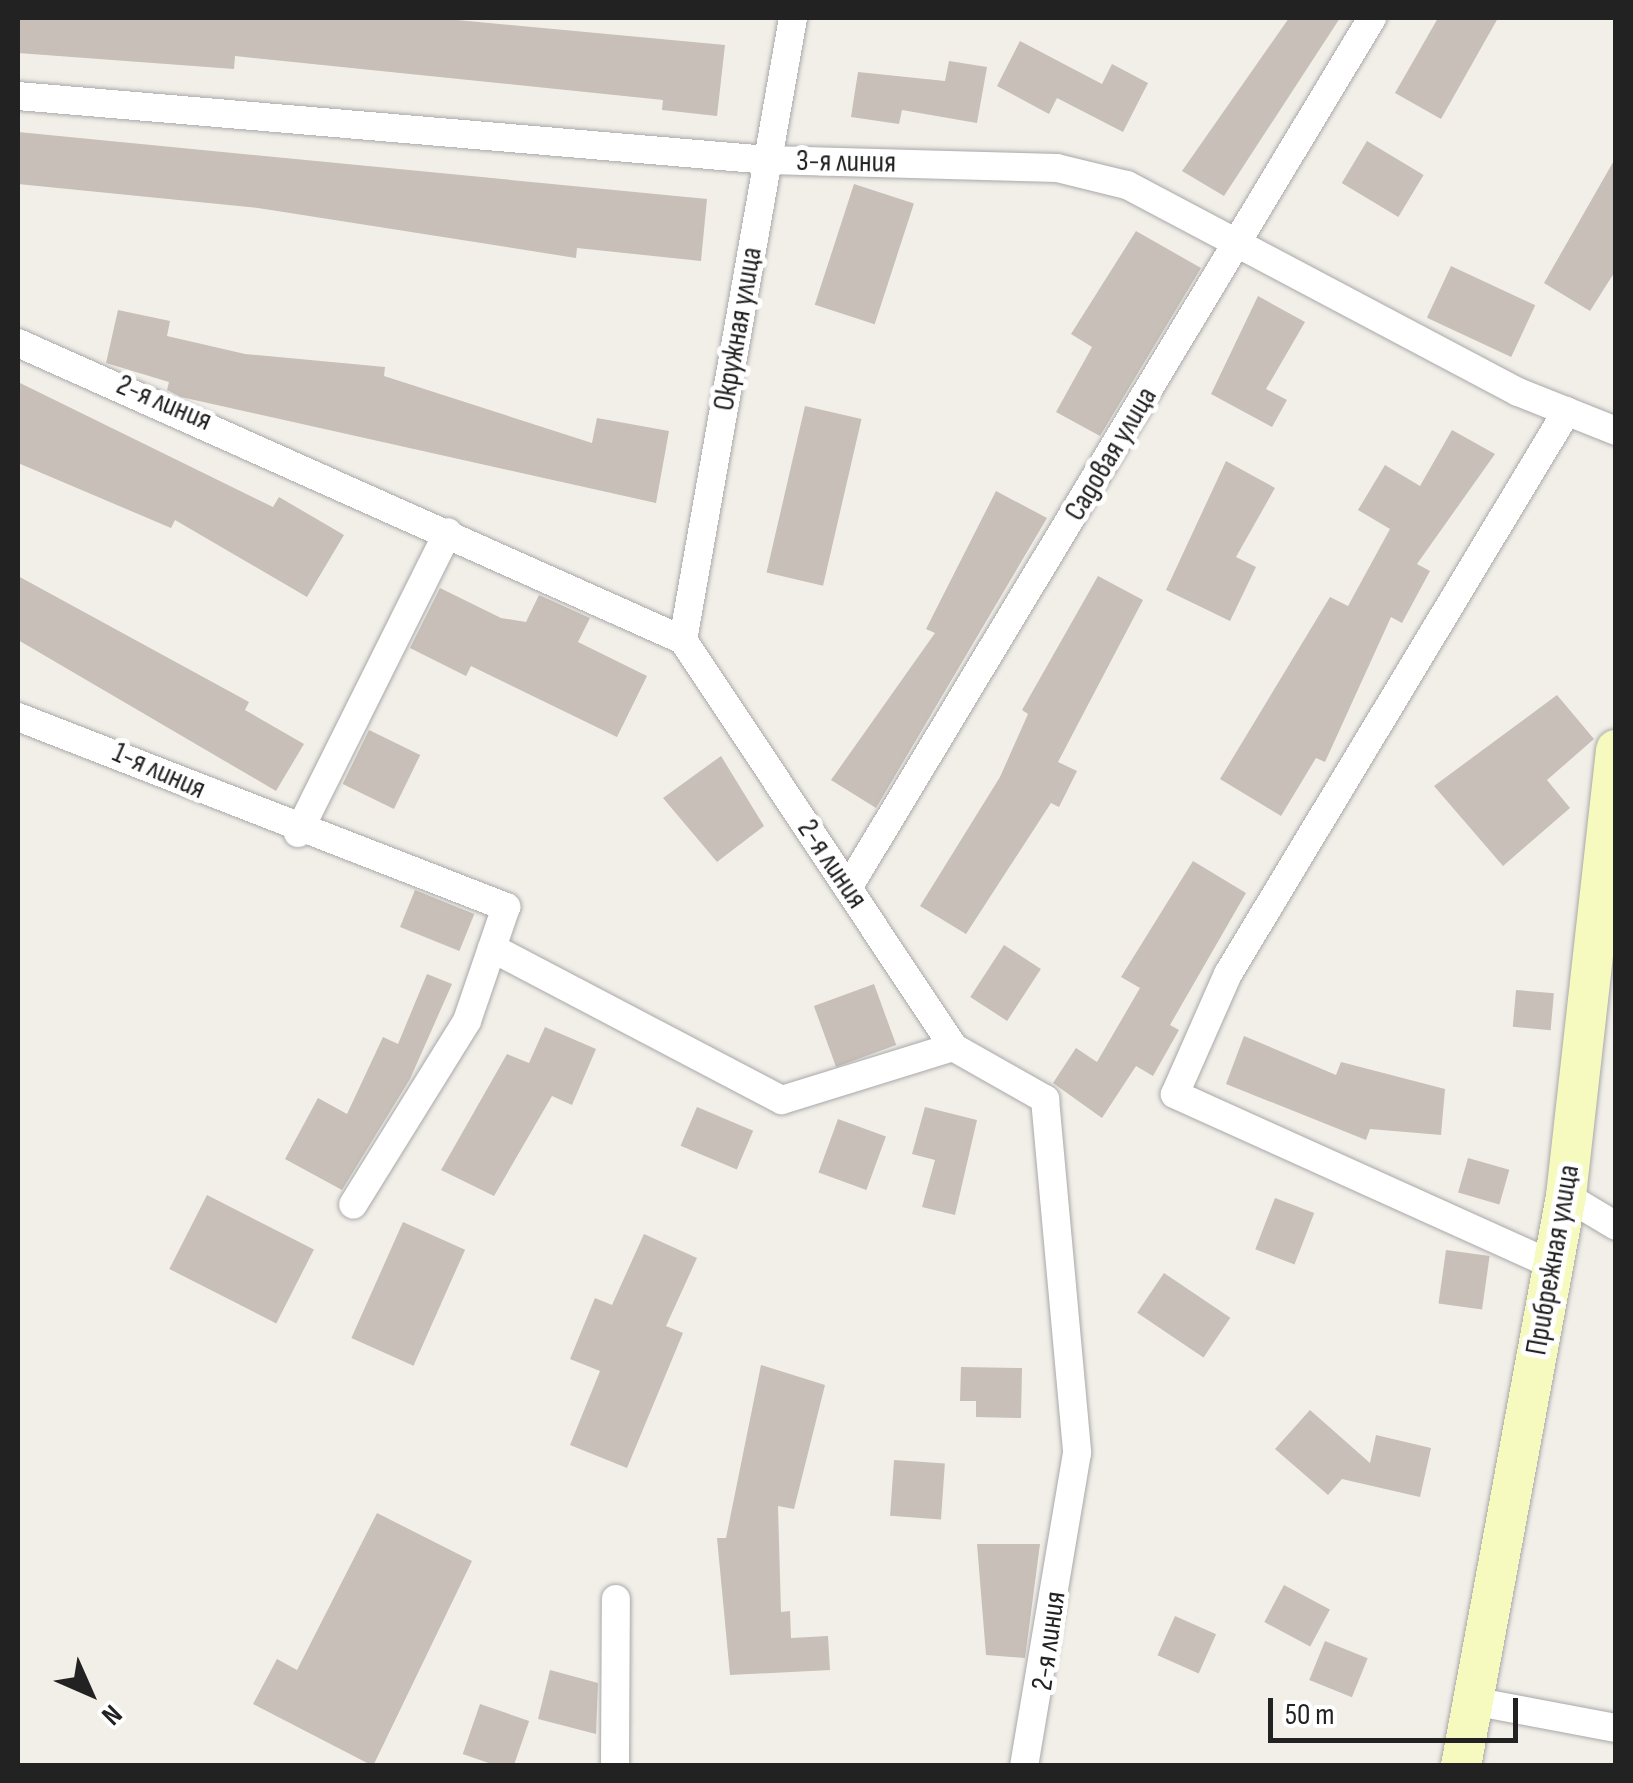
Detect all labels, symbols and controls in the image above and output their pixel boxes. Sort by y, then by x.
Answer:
street label: 3-я линия [796,143,896,181]
street label: Окружная улица [706,245,770,413]
street label: 2-я линия [111,367,217,439]
street label: Садовая улица [1057,381,1165,527]
street label: 1-я линия [107,735,211,807]
street label: 2-я линия [789,813,875,915]
street label: Прибрежная улица [1519,1162,1587,1358]
street label: 2-я линия [1024,1589,1074,1693]
north arrow [40,1643,140,1743]
scale bar [1273,1678,1523,1740]
text: 50 m [1285,1697,1334,1733]
text: N [95,1698,129,1732]

